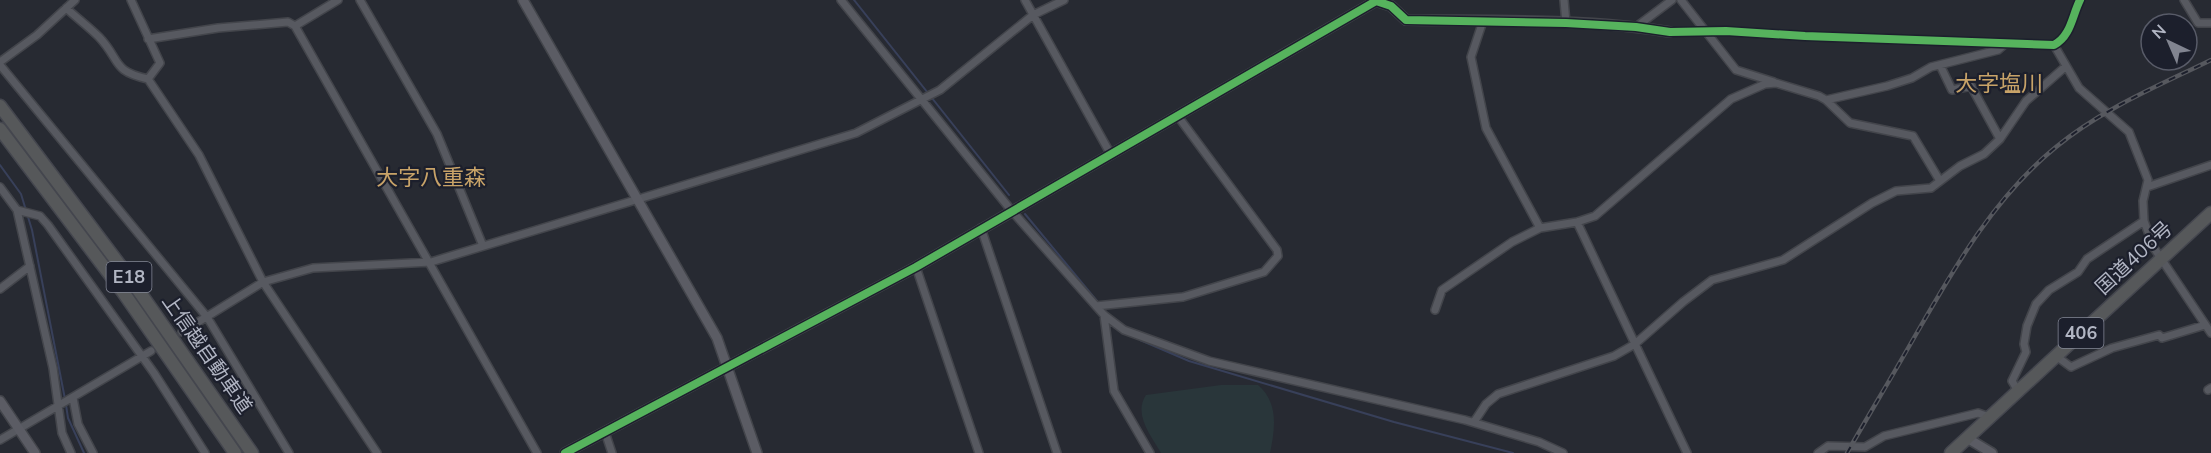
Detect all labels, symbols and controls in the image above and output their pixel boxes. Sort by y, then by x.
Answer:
north arrow [2139,12,2199,72]
text: N [2147,20,2171,44]
district label: 大字塩川 [1955,69,2043,99]
district label: 大字八重森 [376,163,486,193]
street label: 国道406号 [2090,215,2178,301]
road number: E18 [106,262,152,292]
street label: 上信越自動車道 [156,289,258,419]
road number: 406 [2058,318,2104,348]

